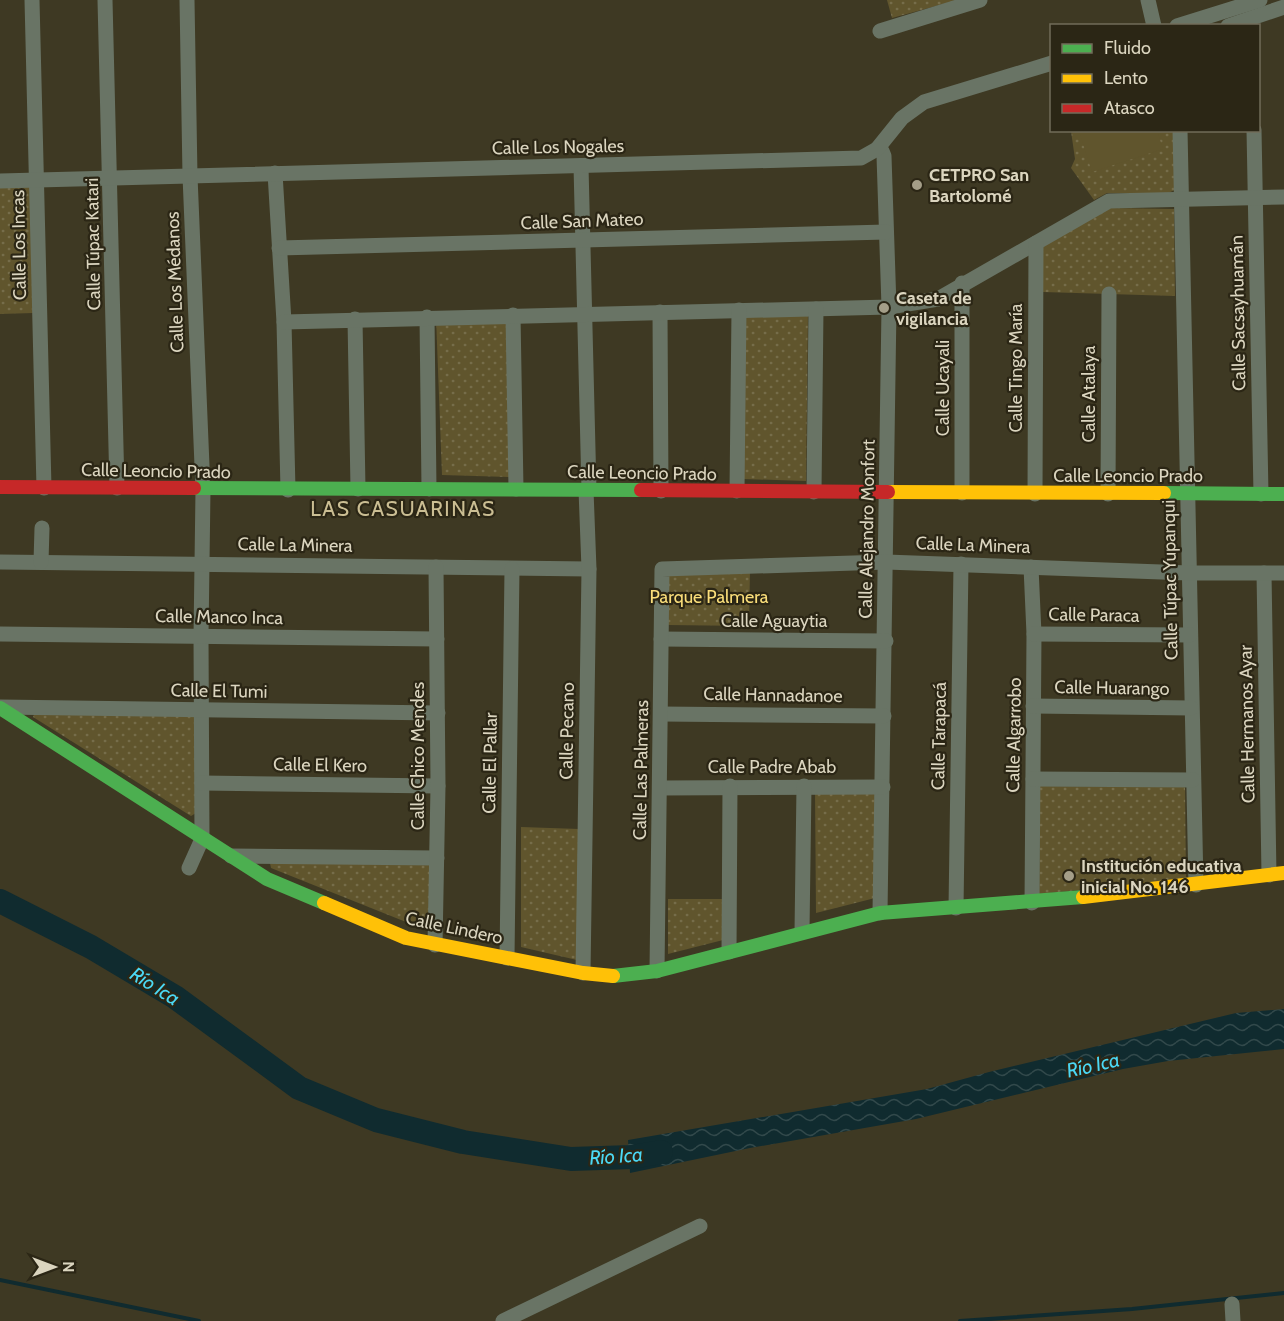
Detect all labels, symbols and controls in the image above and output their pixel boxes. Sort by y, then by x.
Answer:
legend [1050,24,1260,132]
text: Fluido [1104,37,1151,59]
text: Lento [1104,67,1148,89]
text: Atasco [1104,97,1155,119]
street label: Calle Los Nogales [492,135,624,159]
place label: CETPRO San Bartolomé [929,164,1029,207]
street label: Calle Túpac Katari [81,178,105,310]
marker: CETPRO San Bartolomé [910,178,924,192]
street label: Calle Los Incas [7,190,31,300]
street label: Calle San Mateo [520,208,644,234]
street label: Calle Los Médanos [162,211,188,353]
street label: Calle Sacsayhuamán [1226,235,1250,391]
place label: Caseta de vigilancia [896,287,972,330]
marker: Caseta de vigilancia [877,301,891,315]
street label: Calle Tingo María [1005,303,1027,432]
street label: Calle Ucayali [932,340,954,436]
street label: Calle Atalaya [1078,345,1100,442]
street label: Calle Alejandro Monfort [854,439,880,619]
street label: Calle Leoncio Prado [81,459,231,483]
street label: Calle Leoncio Prado [567,461,717,485]
street label: Calle Leoncio Prado [1053,465,1203,487]
district label: LAS CASUARINAS [310,496,496,521]
street label: Calle Túpac Yupanqui [1158,500,1182,660]
street label: Calle La Minera [915,532,1031,558]
street label: Calle La Minera [237,533,353,557]
park label: Parque Palmera [650,586,769,608]
street label: Calle Paraca [1048,603,1140,627]
street label: Calle Manco Inca [155,605,283,629]
street label: Calle Aguaytia [721,610,828,632]
street label: Calle Hermanos Ayar [1235,644,1259,803]
street label: Calle Huarango [1054,676,1170,700]
street label: Calle Algarrobo [1002,677,1026,793]
street label: Calle El Tumi [170,679,268,703]
street label: Calle Tarapacá [927,681,951,790]
street label: Calle Chico Mendes [407,682,429,830]
street label: Calle Pecano [555,682,579,780]
street label: Calle Hannadanoe [703,683,843,707]
street label: Calle Las Palmeras [629,700,653,840]
street label: Calle El Pallar [478,712,502,814]
street label: Calle El Kero [273,753,367,777]
street label: Calle Padre Abab [708,756,836,778]
place label: Institución educativa inicial No. 146 [1081,855,1242,898]
marker: Institución educativa inicial No. 146 [1062,869,1076,883]
street label: Calle Lindero [403,907,505,949]
water label: Río Ica [126,962,184,1010]
water label: Río Ica [1064,1047,1122,1083]
water label: Río Ica [588,1142,644,1170]
north arrow [24,1237,84,1297]
text: N [59,1261,78,1273]

